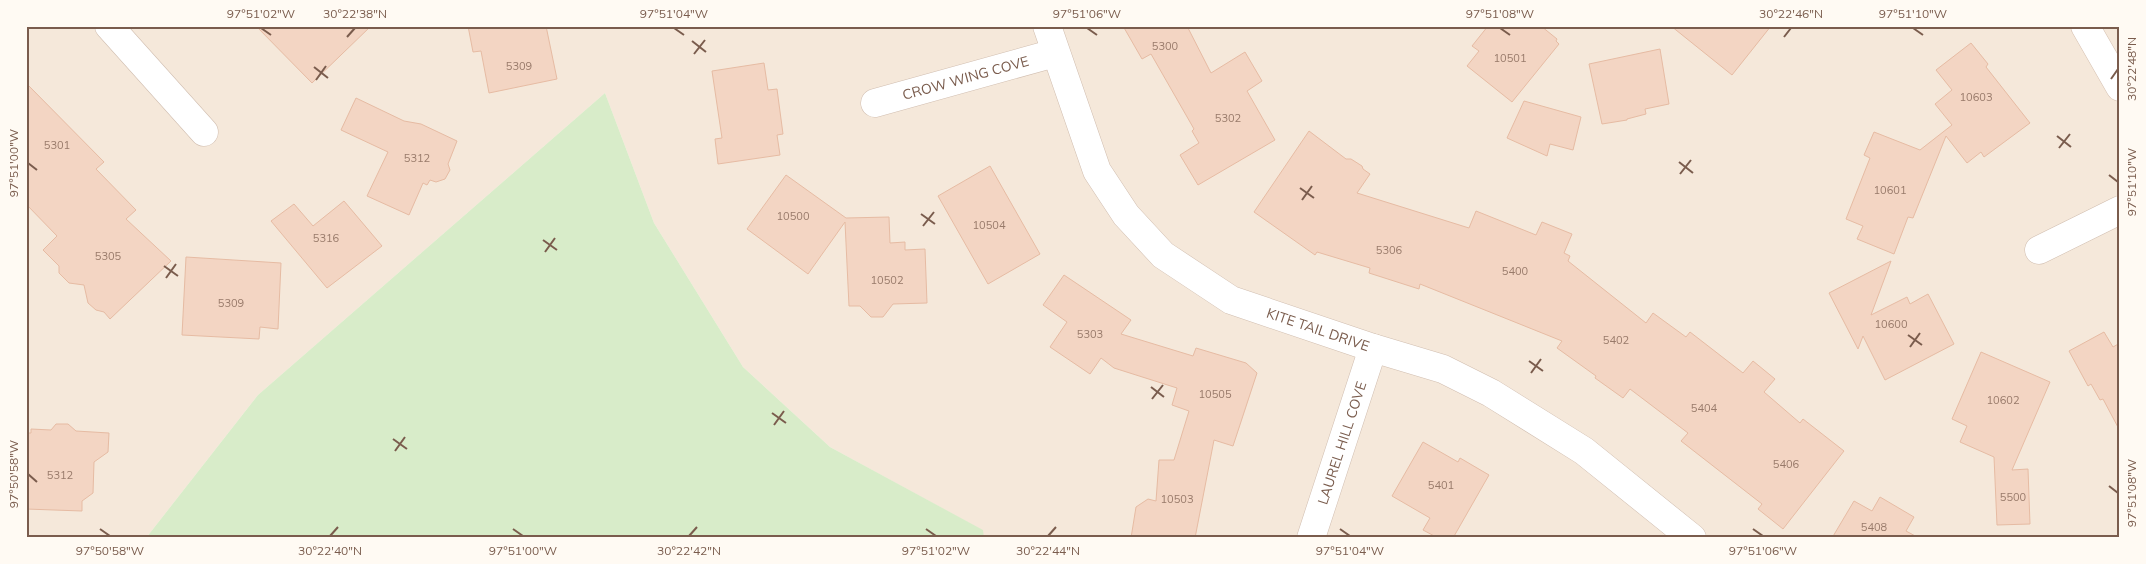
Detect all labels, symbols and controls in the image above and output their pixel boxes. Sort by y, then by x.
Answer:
text: 97°51'02"W [227,6,295,21]
text: 30°22'38"N [323,6,387,21]
text: 97°51'04"W [640,6,708,21]
text: 97°51'06"W [1053,6,1121,21]
text: 97°51'08"W [1466,6,1534,21]
text: 30°22'46"N [1759,6,1823,21]
text: 97°51'10"W [1879,6,1947,21]
text: 30°22'48"N [2124,37,2139,101]
house number: 5300 [1152,39,1179,53]
house number: 10501 [1494,51,1527,65]
street label: CROW WING COVE [900,52,1031,104]
house number: 5309 [506,59,532,73]
house number: 10603 [1960,90,1993,104]
house number: 5302 [1215,111,1242,125]
text: 97°51'00"W [6,129,21,197]
house number: 5301 [44,138,70,152]
text: 97°51'10"W [2124,148,2139,216]
house number: 5312 [404,151,431,165]
house number: 10601 [1874,183,1907,197]
house number: 10500 [777,209,810,223]
house number: 10504 [973,218,1006,232]
house number: 5316 [313,231,340,245]
house number: 5306 [1376,243,1403,257]
house number: 5305 [95,249,122,263]
house number: 5400 [1502,264,1529,278]
house number: 10502 [871,273,904,287]
house number: 5309 [218,296,244,310]
street label: KITE TAIL DRIVE [1264,304,1372,355]
house number: 10600 [1875,317,1908,331]
house number: 5303 [1077,327,1103,341]
house number: 5402 [1603,333,1630,347]
street label: LAUREL HILL COVE [1314,379,1370,507]
house number: 10505 [1199,387,1232,401]
house number: 10602 [1987,393,2020,407]
house number: 5404 [1691,401,1718,415]
text: 97°50'58"W [6,440,21,508]
house number: 5406 [1773,457,1800,471]
text: 97°51'08"W [2124,459,2139,527]
house number: 5312 [47,468,74,482]
house number: 5401 [1428,478,1454,492]
house number: 5500 [2000,490,2027,504]
house number: 10503 [1161,492,1194,506]
house number: 5408 [1861,520,1888,534]
text: 97°50'58"W [76,543,144,558]
text: 30°22'40"N [298,543,362,558]
text: 97°51'00"W [489,543,557,558]
text: 30°22'42"N [657,543,721,558]
text: 97°51'02"W [902,543,970,558]
text: 30°22'44"N [1016,543,1080,558]
text: 97°51'04"W [1316,543,1384,558]
text: 97°51'06"W [1729,543,1797,558]

